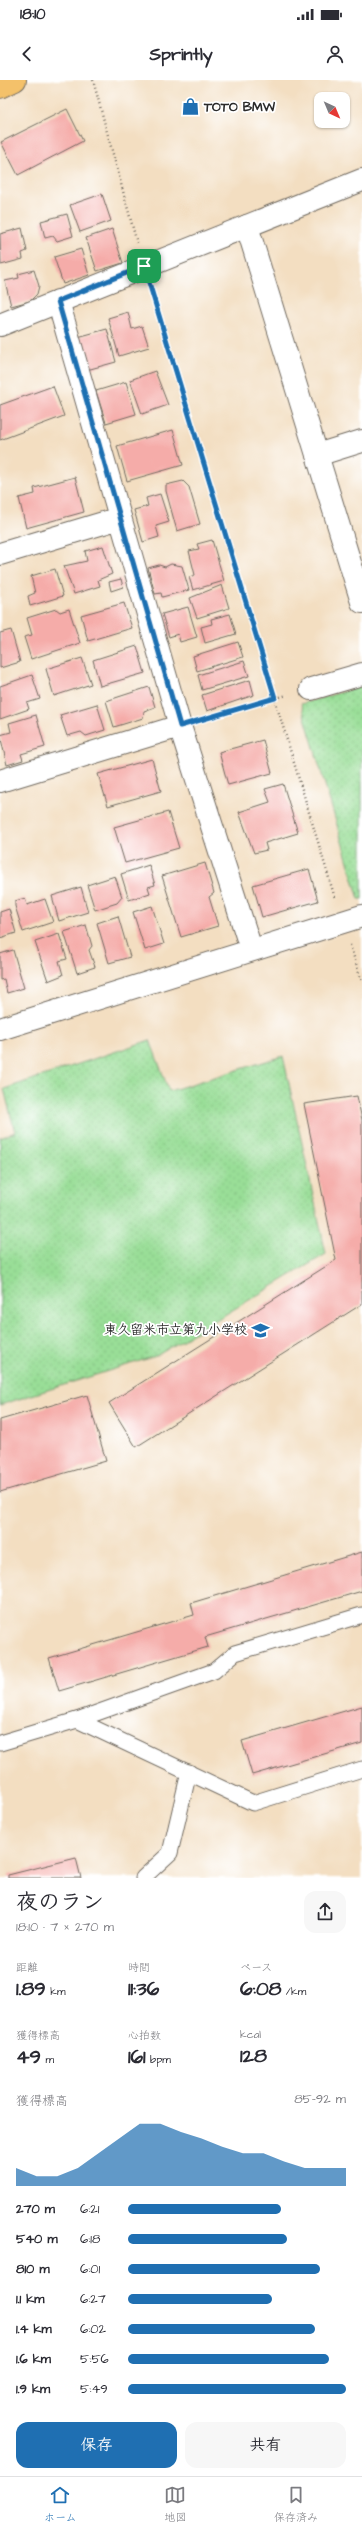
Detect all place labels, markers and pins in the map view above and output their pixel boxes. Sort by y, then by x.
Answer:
shop icon: TOTO BMW [181,97,201,117]
place label: TOTO BMW [203,98,276,116]
pin [127,249,161,283]
school or university icon: 東久留米市立第九小学校 [250,1320,270,1340]
place label: 東久留米市立第九小学校 [104,1321,247,1339]

